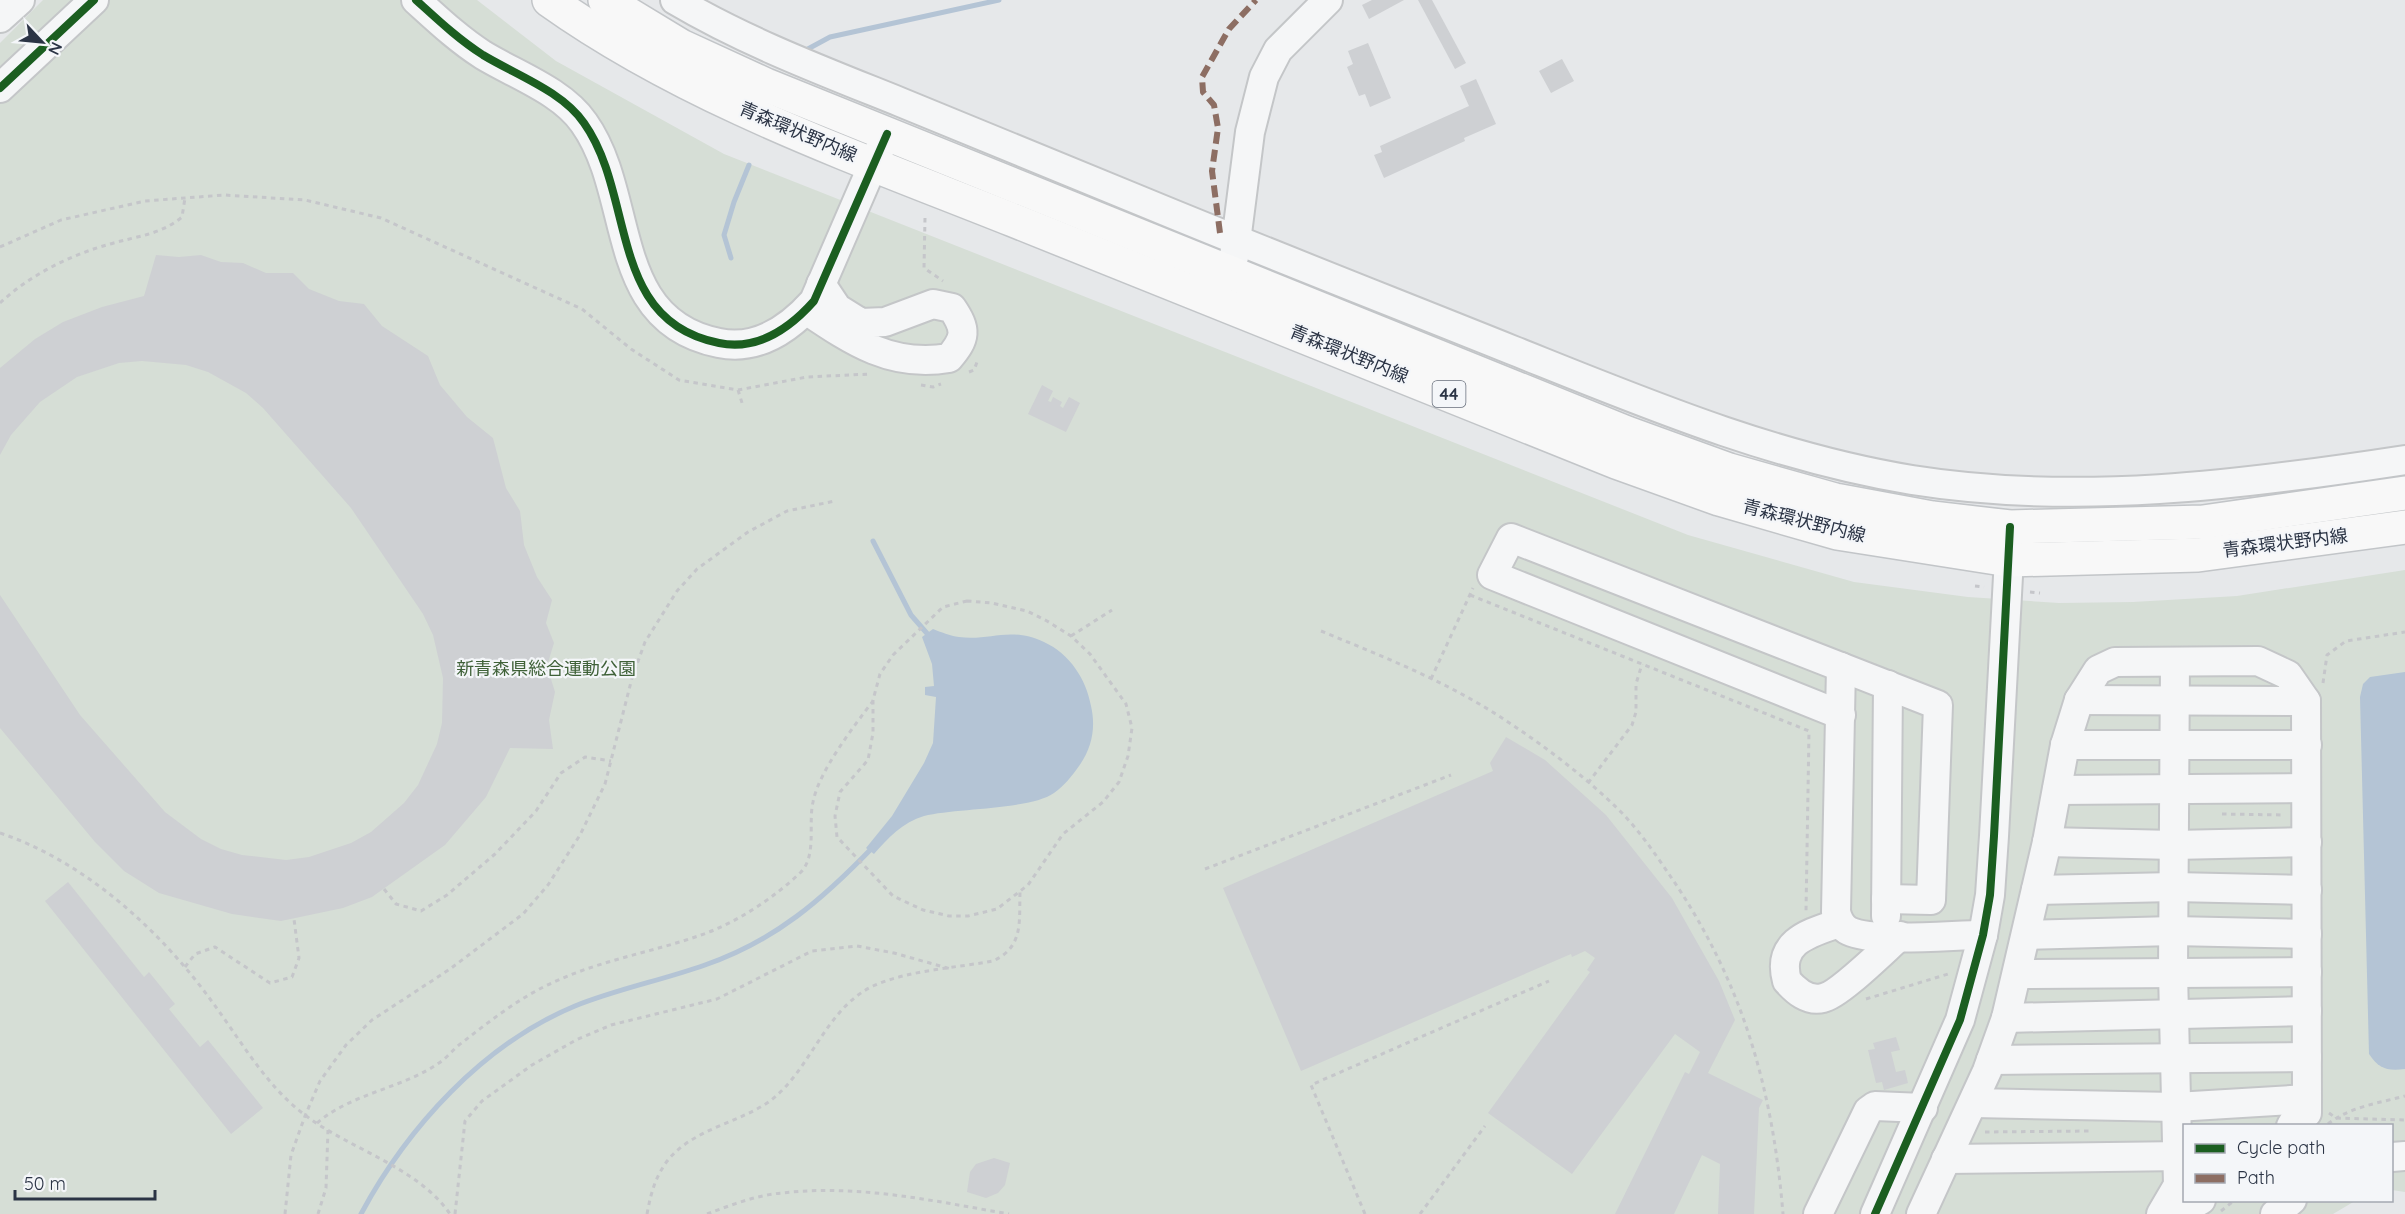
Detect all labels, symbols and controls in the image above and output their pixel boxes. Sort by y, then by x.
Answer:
north arrow [12,12,72,72]
text: N [44,39,67,58]
street label: 青森環状野内線 [736,96,861,167]
street label: 青森環状野内線 [1286,319,1412,388]
road number: 44 [1432,381,1466,407]
street label: 青森環状野内線 [1740,494,1868,547]
street label: 青森環状野内線 [2221,523,2349,562]
park label: 新青森県総合運動公園 [456,657,636,680]
legend [2183,1124,2393,1202]
text: Cycle path [2237,1136,2325,1159]
scale bar [15,1163,154,1201]
text: Path [2237,1166,2275,1189]
text: 50 m [24,1172,66,1195]

